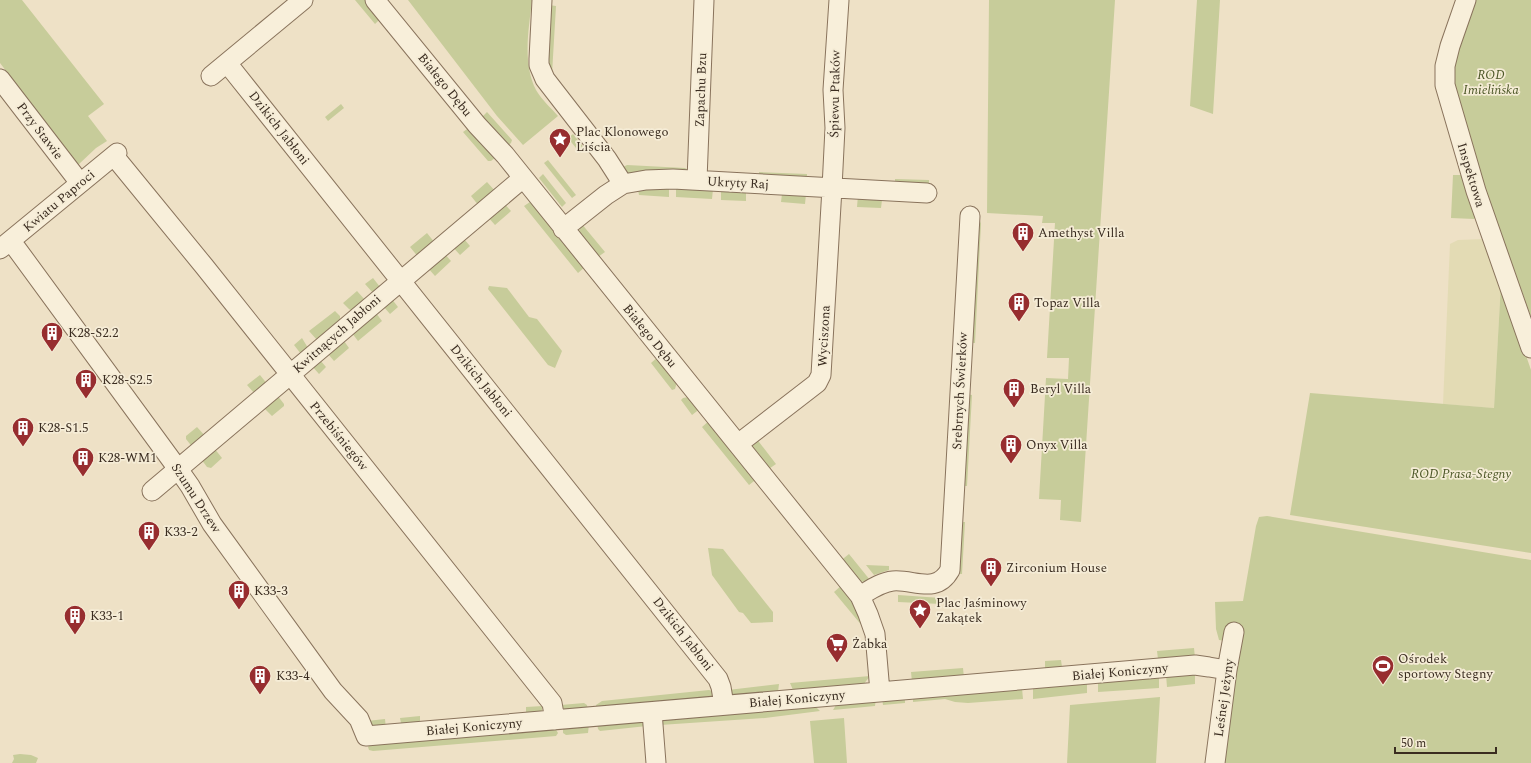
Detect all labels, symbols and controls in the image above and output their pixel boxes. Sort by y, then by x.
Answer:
street label: Białego Dębu [413,49,477,121]
street label: Śpiewu Ptaków [824,49,846,138]
street label: Zapachu Bzu [690,52,712,128]
park label: ROD Imielińska [1463,65,1519,100]
street label: Dzikich Jabłoni [244,87,314,169]
street label: Przy Stawie [12,98,68,164]
place label: Plac Klonowego Liścia [576,122,669,157]
place icon: Plac Klonowego Liścia [547,126,573,159]
street label: Inspektowa [1452,140,1491,210]
street label: Kwiatu Paproci [19,165,99,237]
street label: Ukryty Raj [706,171,770,195]
building icon: Amethyst Villa [1010,220,1036,253]
place label: Amethyst Villa [1038,223,1125,243]
street label: Kwitnących Jabłoni [288,290,386,378]
building icon: Topaz Villa [1006,290,1032,323]
place label: Topaz Villa [1034,293,1101,313]
street label: Białego Dębu [618,300,682,372]
street label: Wyciszona [812,304,836,367]
building icon: K28-S2.2 [39,320,65,353]
place label: K28-S2.2 [68,323,118,343]
street label: Srebrnych Świerków [947,330,973,450]
street label: Dzikich Jabłoni [445,340,517,422]
building icon: K28-S2.5 [73,367,99,400]
place label: K28-S2.5 [102,370,152,390]
building icon: Beryl Villa [1001,376,1027,409]
place label: Beryl Villa [1030,379,1092,399]
street label: Przebiśniegów [305,397,374,476]
building icon: K28-S1.5 [10,415,36,448]
place label: K28-S1.5 [38,418,88,438]
building icon: Onyx Villa [998,432,1024,465]
place label: Onyx Villa [1026,435,1088,455]
building icon: K28-WM1 [70,445,96,478]
place label: K28-WM1 [98,448,157,468]
street label: Szumu Drzew [166,459,227,538]
park label: ROD Prasa-Stegny [1411,464,1511,484]
building icon: K33-2 [136,519,162,552]
place label: K33-2 [164,522,198,542]
building icon: Zirconium House [978,555,1004,588]
place label: Zirconium House [1006,558,1107,578]
building icon: K33-3 [226,578,252,611]
place label: K33-3 [254,581,288,601]
street label: Dzikich Jabłoni [648,593,718,675]
place label: Plac Jaśminowy Zakątek [936,593,1027,628]
place icon: Plac Jaśminowy Zakątek [907,597,933,630]
building icon: K33-1 [62,603,88,636]
place label: K33-1 [90,606,124,626]
supermarket icon: Żabka [824,631,850,664]
place label: Żabka [852,634,888,654]
place label: Ośrodek sportowy Stegny [1398,649,1493,684]
sports icon: Ośrodek sportowy Stegny [1370,653,1396,686]
street label: Leśnej Jeżyny [1209,657,1239,738]
street label: Białej Koniczyny [1071,658,1170,686]
building icon: K33-4 [247,663,273,696]
place label: K33-4 [276,666,310,686]
street label: Białej Koniczyny [748,685,847,713]
street label: Białej Koniczyny [425,713,524,741]
scale bar [1395,729,1496,755]
text: 50 m [1401,734,1426,753]

